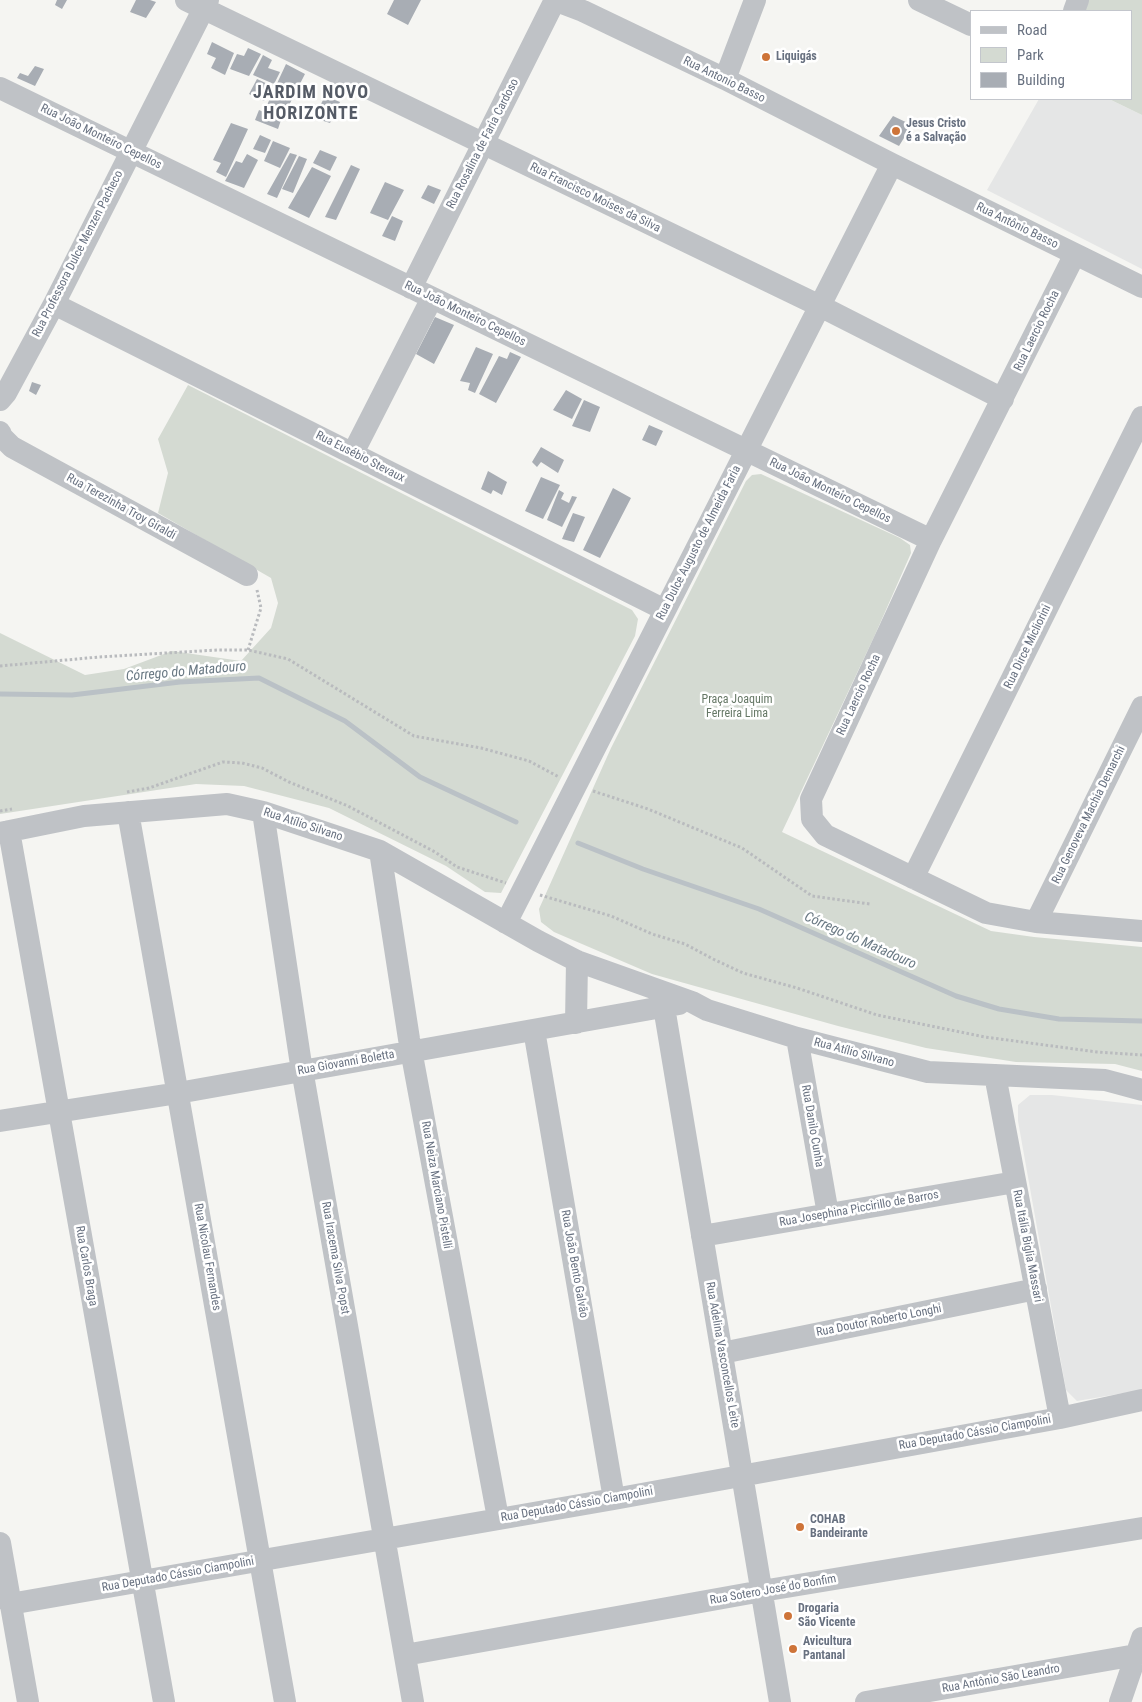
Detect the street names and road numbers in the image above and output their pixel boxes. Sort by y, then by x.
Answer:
street label: Rua Antonio Basso [681,54,767,106]
street label: Rua Rosalina de Faria Cardoso [444,76,522,212]
street label: Rua João Monteiro Cepellos [38,101,164,173]
street label: Rua Francisco Moises da Silva [527,160,663,236]
street label: Rua Professora Dulce Menzen Pacheco [30,168,126,340]
street label: Rua Antônio Basso [974,200,1060,252]
street label: Rua João Monteiro Cepellos [402,278,528,350]
street label: Rua Laercio Rocha [1011,288,1063,374]
street label: Rua Eusébio Stevaux [313,428,407,486]
street label: Rua João Monteiro Cepellos [767,455,893,527]
street label: Rua Dulce Augusto de Almeida Faria [654,463,744,623]
street label: Rua Terezinha Troy Giraldi [64,471,178,543]
street label: Rua Dirce Micliorini [1001,603,1055,691]
street label: Rua Laercio Rocha [834,652,884,738]
street label: Rua Genoveva Machia Demarchi [1049,744,1129,886]
street label: Rua Atílio Silvano [262,805,344,845]
street label: Rua Atílio Silvano [812,1035,896,1071]
street label: Rua Giovanni Boletta [296,1047,396,1079]
street label: Rua Danilo Cunha [798,1084,826,1168]
street label: Rua Neiza Marciano Pistelli [418,1120,454,1250]
street label: Rua Josephina Piccirillo de Barros [778,1188,940,1230]
street label: Rua Itália Biglia Massari [1009,1189,1045,1303]
street label: Rua Iracema Silva Popst [318,1200,352,1316]
street label: Rua Nicolau Fernandes [190,1202,224,1312]
street label: Rua João Bento Galvão [557,1209,591,1319]
street label: Rua Carlos Braga [72,1225,100,1307]
street label: Rua Adelina Vasconcellos Leite [702,1281,742,1429]
street label: Rua Doutor Roberto Longhi [815,1302,943,1340]
street label: Rua Deputado Cássio Ciampolini [898,1413,1052,1453]
street label: Rua Deputado Cássio Ciampolini [500,1485,654,1525]
street label: Rua Deputado Cássio Ciampolini [101,1555,255,1595]
street label: Rua Sotero José do Bonfim [709,1572,837,1608]
street label: Rua Antônio São Leandro [941,1662,1061,1696]

